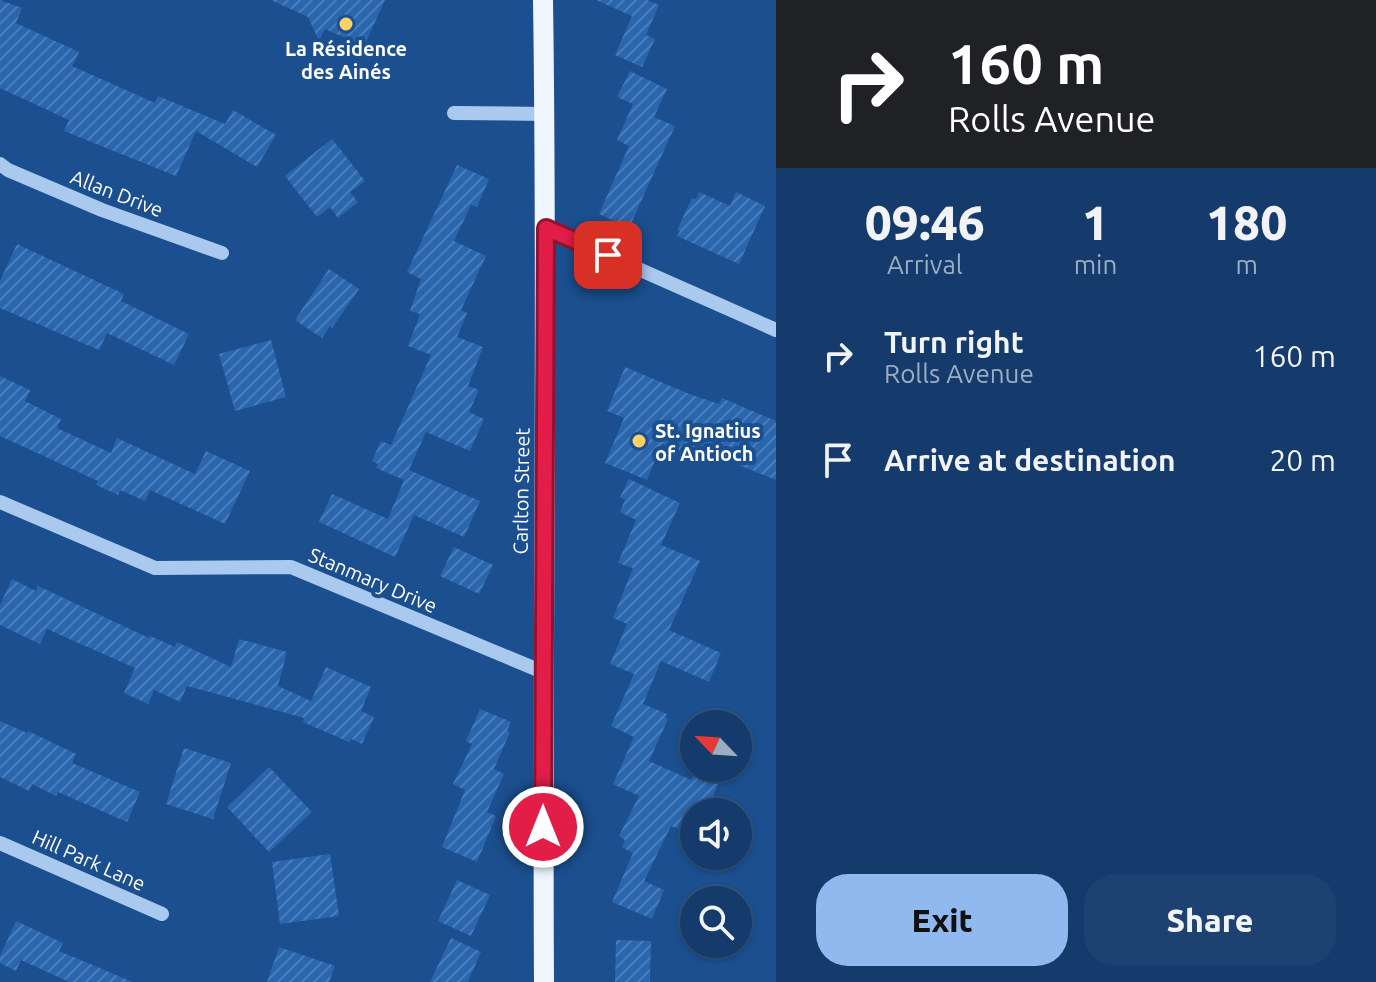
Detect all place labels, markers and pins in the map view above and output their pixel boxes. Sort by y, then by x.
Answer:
marker: La Résidence des Ainés [337,15,355,33]
place label: La Résidence des Ainés [285,37,407,83]
pin [574,221,642,289]
place label: St. Ignatius of Antioch [655,419,761,465]
marker: St. Ignatius of Antioch [630,432,648,450]

